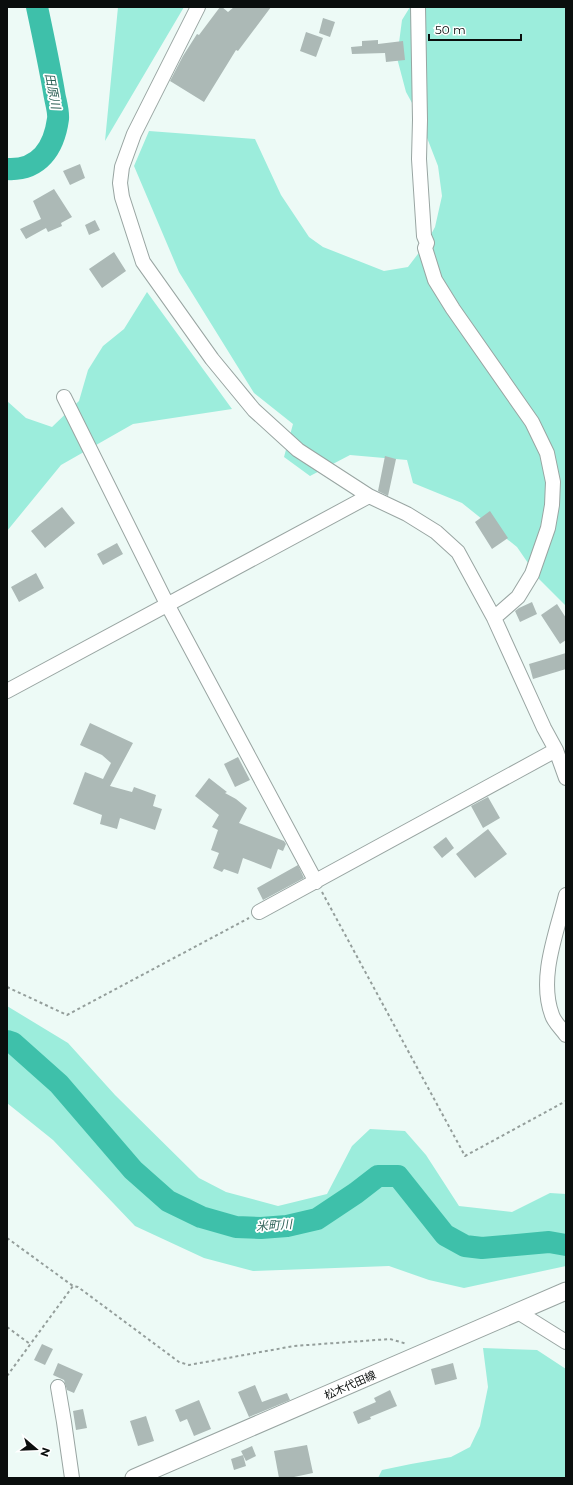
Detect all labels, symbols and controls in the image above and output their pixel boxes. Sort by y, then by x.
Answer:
scale bar [429,16,521,42]
text: 50 m [435,22,466,37]
water label: 田原川 [42,72,64,112]
water label: 米町川 [256,1216,294,1234]
street label: 松木代田線 [322,1367,378,1403]
north arrow [16,1429,56,1469]
text: N [37,1446,54,1459]

